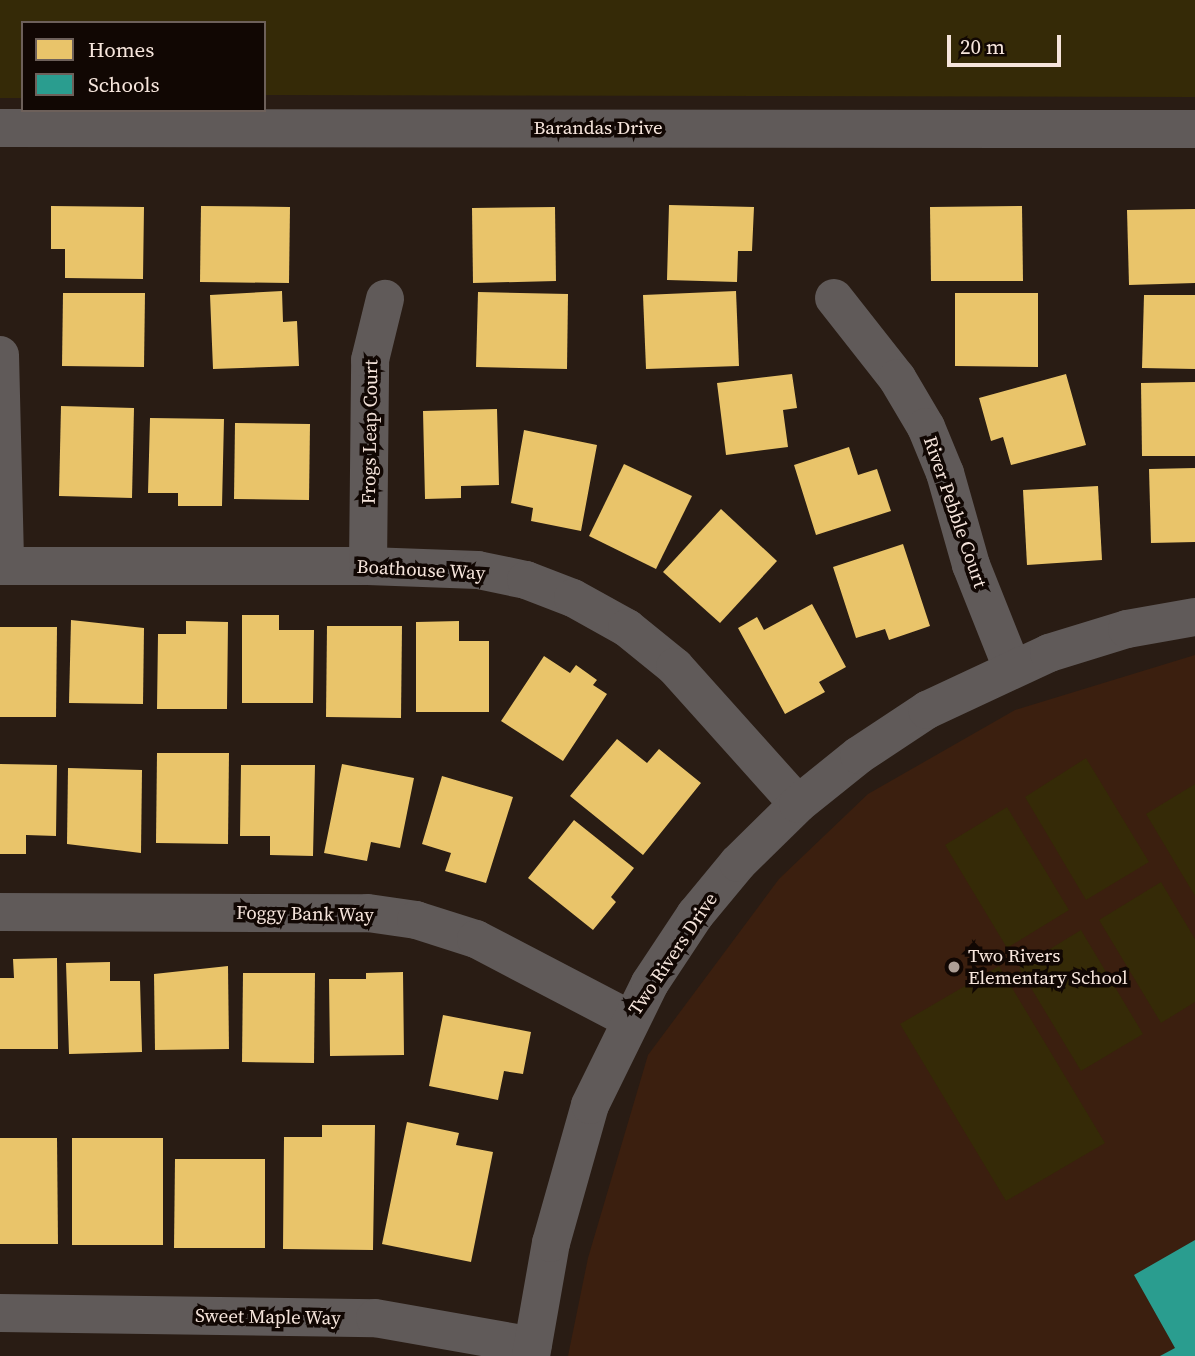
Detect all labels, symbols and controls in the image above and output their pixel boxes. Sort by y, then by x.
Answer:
legend [21,21,266,112]
scale bar [950,21,1064,65]
text: 20 m [960,32,1005,61]
text: Homes [88,35,154,64]
text: Schools [88,70,160,99]
street label: Barandas Drive [533,117,663,139]
street label: Frogs Leap Court [357,359,383,505]
street label: River Pebble Court [918,433,992,591]
street label: Boathouse Way [356,555,486,585]
street label: Two Rivers Drive [624,888,722,1020]
street label: Foggy Bank Way [236,901,374,927]
place label: Two Rivers Elementary School [968,945,1128,989]
marker: Two Rivers Elementary School [946,959,962,975]
street label: Sweet Maple Way [195,1304,341,1330]

